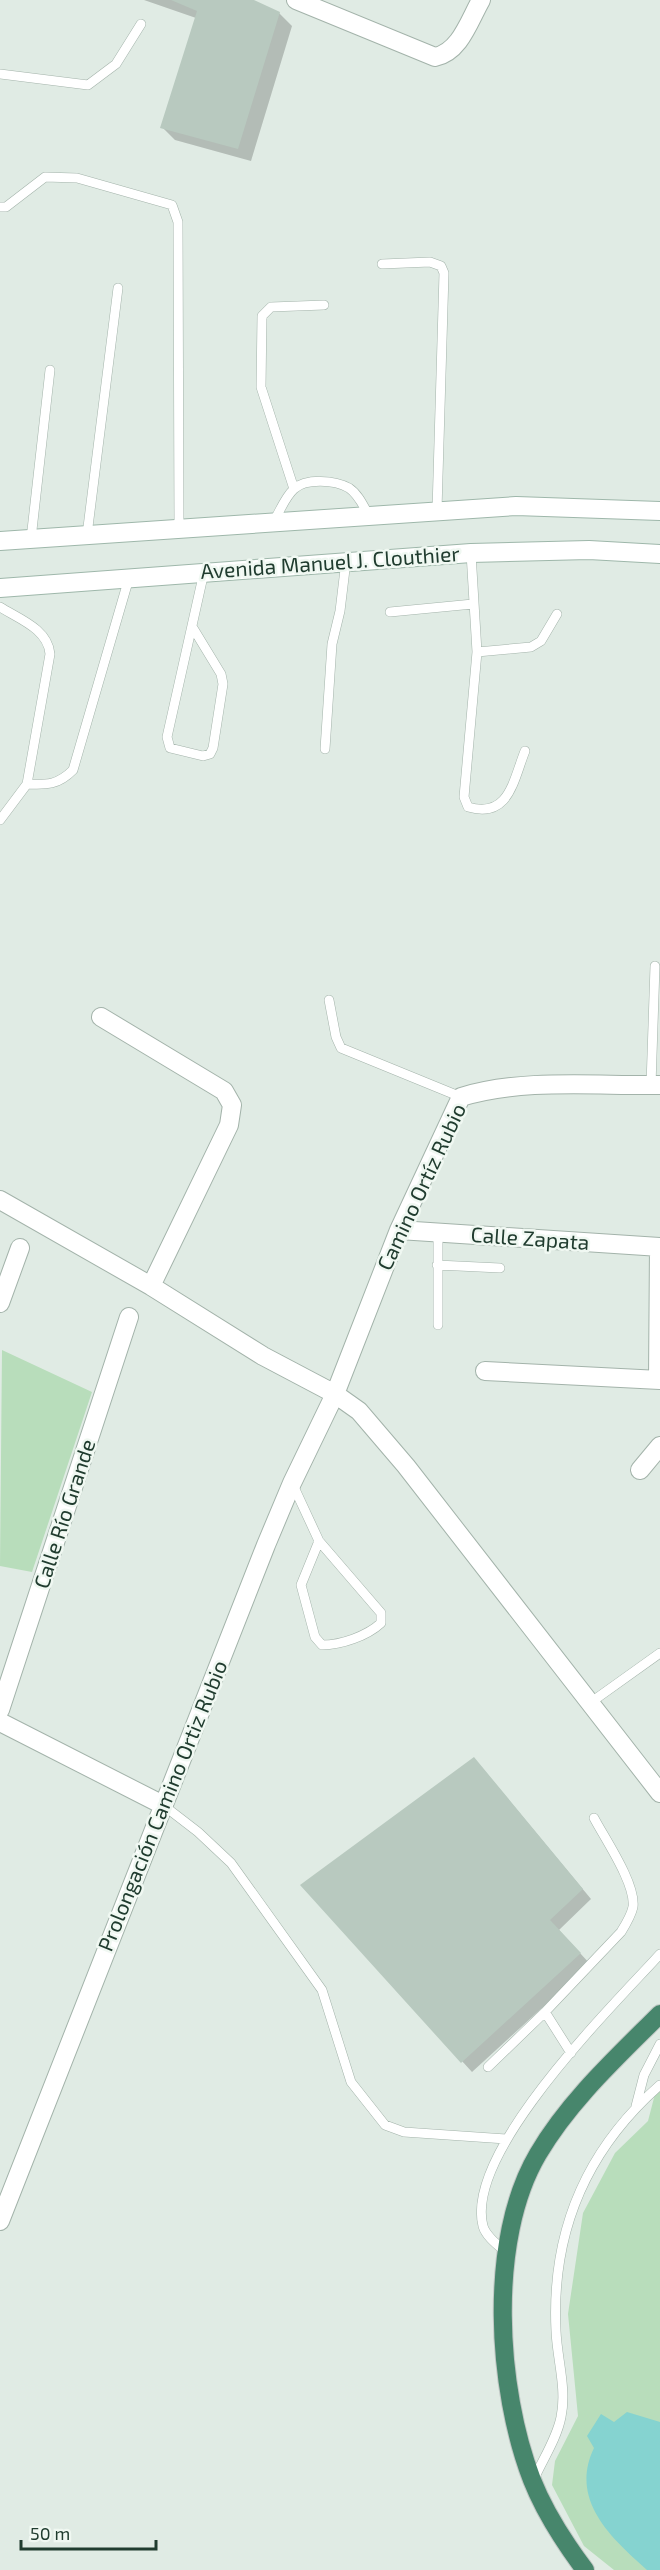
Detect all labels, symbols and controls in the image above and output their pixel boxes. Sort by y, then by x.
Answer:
street label: Avenida Manuel J. Clouthier [199,540,461,583]
street label: Camino Ortíz Rubio [371,1099,470,1274]
street label: Calle Zapata [470,1221,590,1254]
street label: Calle Río Grande [28,1436,99,1591]
street label: Prolongación Camino Ortiz Rubio [92,1656,232,1954]
scale bar [21,2513,156,2551]
text: 50 m [30,2522,70,2544]

